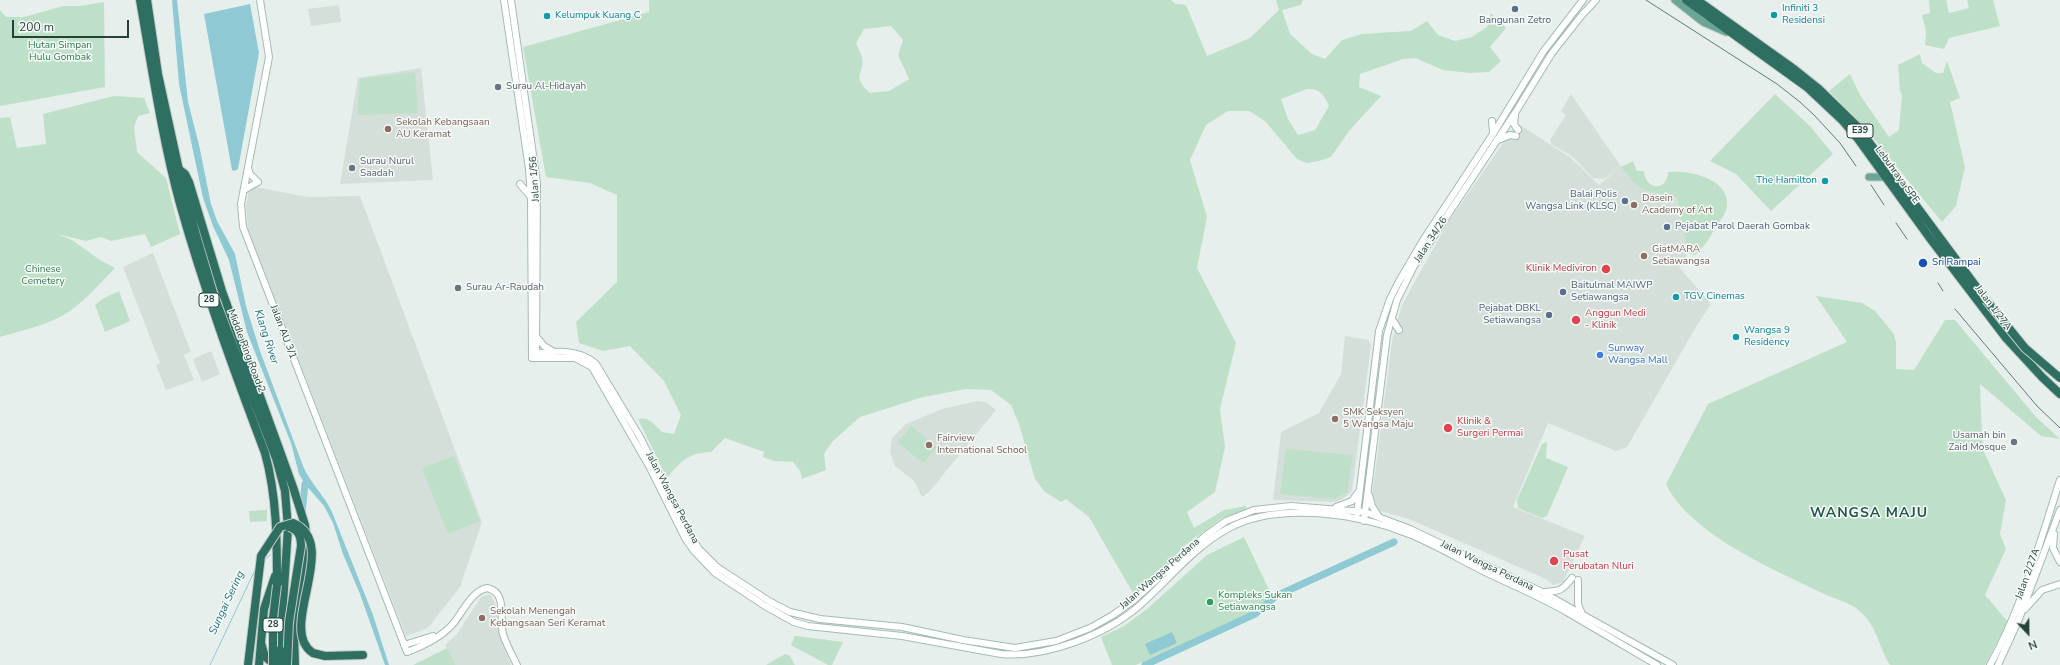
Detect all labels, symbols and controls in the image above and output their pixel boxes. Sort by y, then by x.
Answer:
place label: Infiniti 3 Residensi [1782,3,1825,26]
marker: Bangunan Zetro [1510,4,1520,14]
place label: Kelumpuk Kuang C [555,10,640,22]
marker: Infiniti 3 Residensi [1769,10,1779,20]
marker: Kelumpuk Kuang C [542,11,552,21]
scale bar [14,12,131,38]
place label: Bangunan Zetro [1479,15,1551,27]
text: 200 m [19,19,54,35]
park label: Hutan Simpan Hulu Gombak [28,40,92,64]
place label: Surau Al-Hidayah [506,81,586,93]
marker: Surau Al-Hidayah [493,82,503,92]
place label: Sekolah Kebangsaan AU Keramat [396,117,490,140]
marker: Sekolah Kebangsaan AU Keramat [383,124,393,134]
road number: E39 [1847,124,1873,138]
street label: Lebuhraya SPE [1872,144,1922,206]
place label: Surau Nurul Saadah [360,156,414,180]
street label: Jalan 1/56 [527,156,543,202]
marker: Surau Nurul Saadah [347,163,357,173]
place label: The Hamilton [1756,175,1817,187]
marker: The Hamilton [1820,176,1830,186]
place label: Balai Polis Wangsa Link (KLSC) [1525,189,1617,212]
place label: Dasein Academy of Art [1642,193,1713,216]
marker: Balai Polis Wangsa Link (KLSC) [1620,196,1630,206]
marker: Dasein Academy of Art [1629,200,1639,210]
street label: Jalan 34/26 [1412,215,1450,265]
place label: Pejabat Parol Daerah Gombak [1675,221,1810,233]
marker: Pejabat Parol Daerah Gombak [1662,222,1672,232]
place label: GiatMARA Setiawangsa [1652,244,1710,268]
marker: GiatMARA Setiawangsa [1639,251,1649,261]
marker: Sri Rampai [1917,257,1929,269]
place label: Sri Rampai [1932,257,1981,269]
place label: Klinik Mediviron [1526,263,1597,275]
marker: Klinik Mediviron [1600,263,1612,275]
park label: Chinese Cemetery [21,264,65,288]
place label: Baitulmal MAIWP Setiawangsa [1571,280,1653,304]
place label: Surau Ar-Raudah [466,282,544,294]
marker: Surau Ar-Raudah [453,283,463,293]
street label: Jalan 1/27A [1972,283,2014,333]
marker: Baitulmal MAIWP Setiawangsa [1558,287,1568,297]
place label: TGV Cinemas [1684,291,1745,303]
marker: TGV Cinemas [1671,292,1681,302]
road number: 28 [199,293,219,307]
street label: Jalan AU 3/1 [267,303,299,361]
place label: Pejabat DBKL Setiawangsa [1479,303,1541,326]
street label: Middle Ring Road 2 [225,308,267,394]
water label: Klang River [251,308,281,366]
place label: Anggun Medi - Klinik [1585,308,1646,332]
marker: Pejabat DBKL Setiawangsa [1544,310,1554,320]
marker: Anggun Medi - Klinik [1570,314,1582,326]
place label: Wangsa 9 Residency [1744,325,1790,348]
marker: Wangsa 9 Residency [1731,332,1741,342]
place label: Sunway Wangsa Mall [1608,343,1668,366]
marker: Sunway Wangsa Mall [1595,350,1605,360]
place label: SMK Seksyen 5 Wangsa Maju [1343,407,1413,430]
marker: SMK Seksyen 5 Wangsa Maju [1330,414,1340,424]
place label: Klinik & Surgeri Permai [1457,416,1523,440]
marker: Klinik & Surgeri Permai [1442,422,1454,434]
place label: Usamah bin Zaid Mosque [1949,430,2006,454]
place label: Fairview International School [937,433,1027,456]
marker: Usamah bin Zaid Mosque [2009,437,2019,447]
marker: Fairview International School [924,440,934,450]
street label: Jalan Wangsa Perdana [643,450,701,546]
district label: WANGSA MAJU [1810,506,1928,522]
street label: Jalan Wangsa Perdana [1118,536,1202,612]
street label: Jalan Wangsa Perdana [1439,538,1535,594]
street label: Jalan 2/27A [2013,547,2043,601]
place label: Pusat Perubatan Nluri [1563,549,1634,572]
marker: Pusat Perubatan Nluri [1548,555,1560,567]
water label: Sungai Sering [207,569,247,637]
place label: Kompleks Sukan Setiawangsa [1218,590,1292,614]
marker: Kompleks Sukan Setiawangsa [1205,597,1215,607]
place label: Sekolah Menengah Kebangsaan Seri Keramat [490,606,605,630]
marker: Sekolah Menengah Kebangsaan Seri Keramat [477,613,487,623]
north arrow [2008,613,2048,653]
road number: 28 [263,618,283,632]
text: N [2026,636,2039,653]

